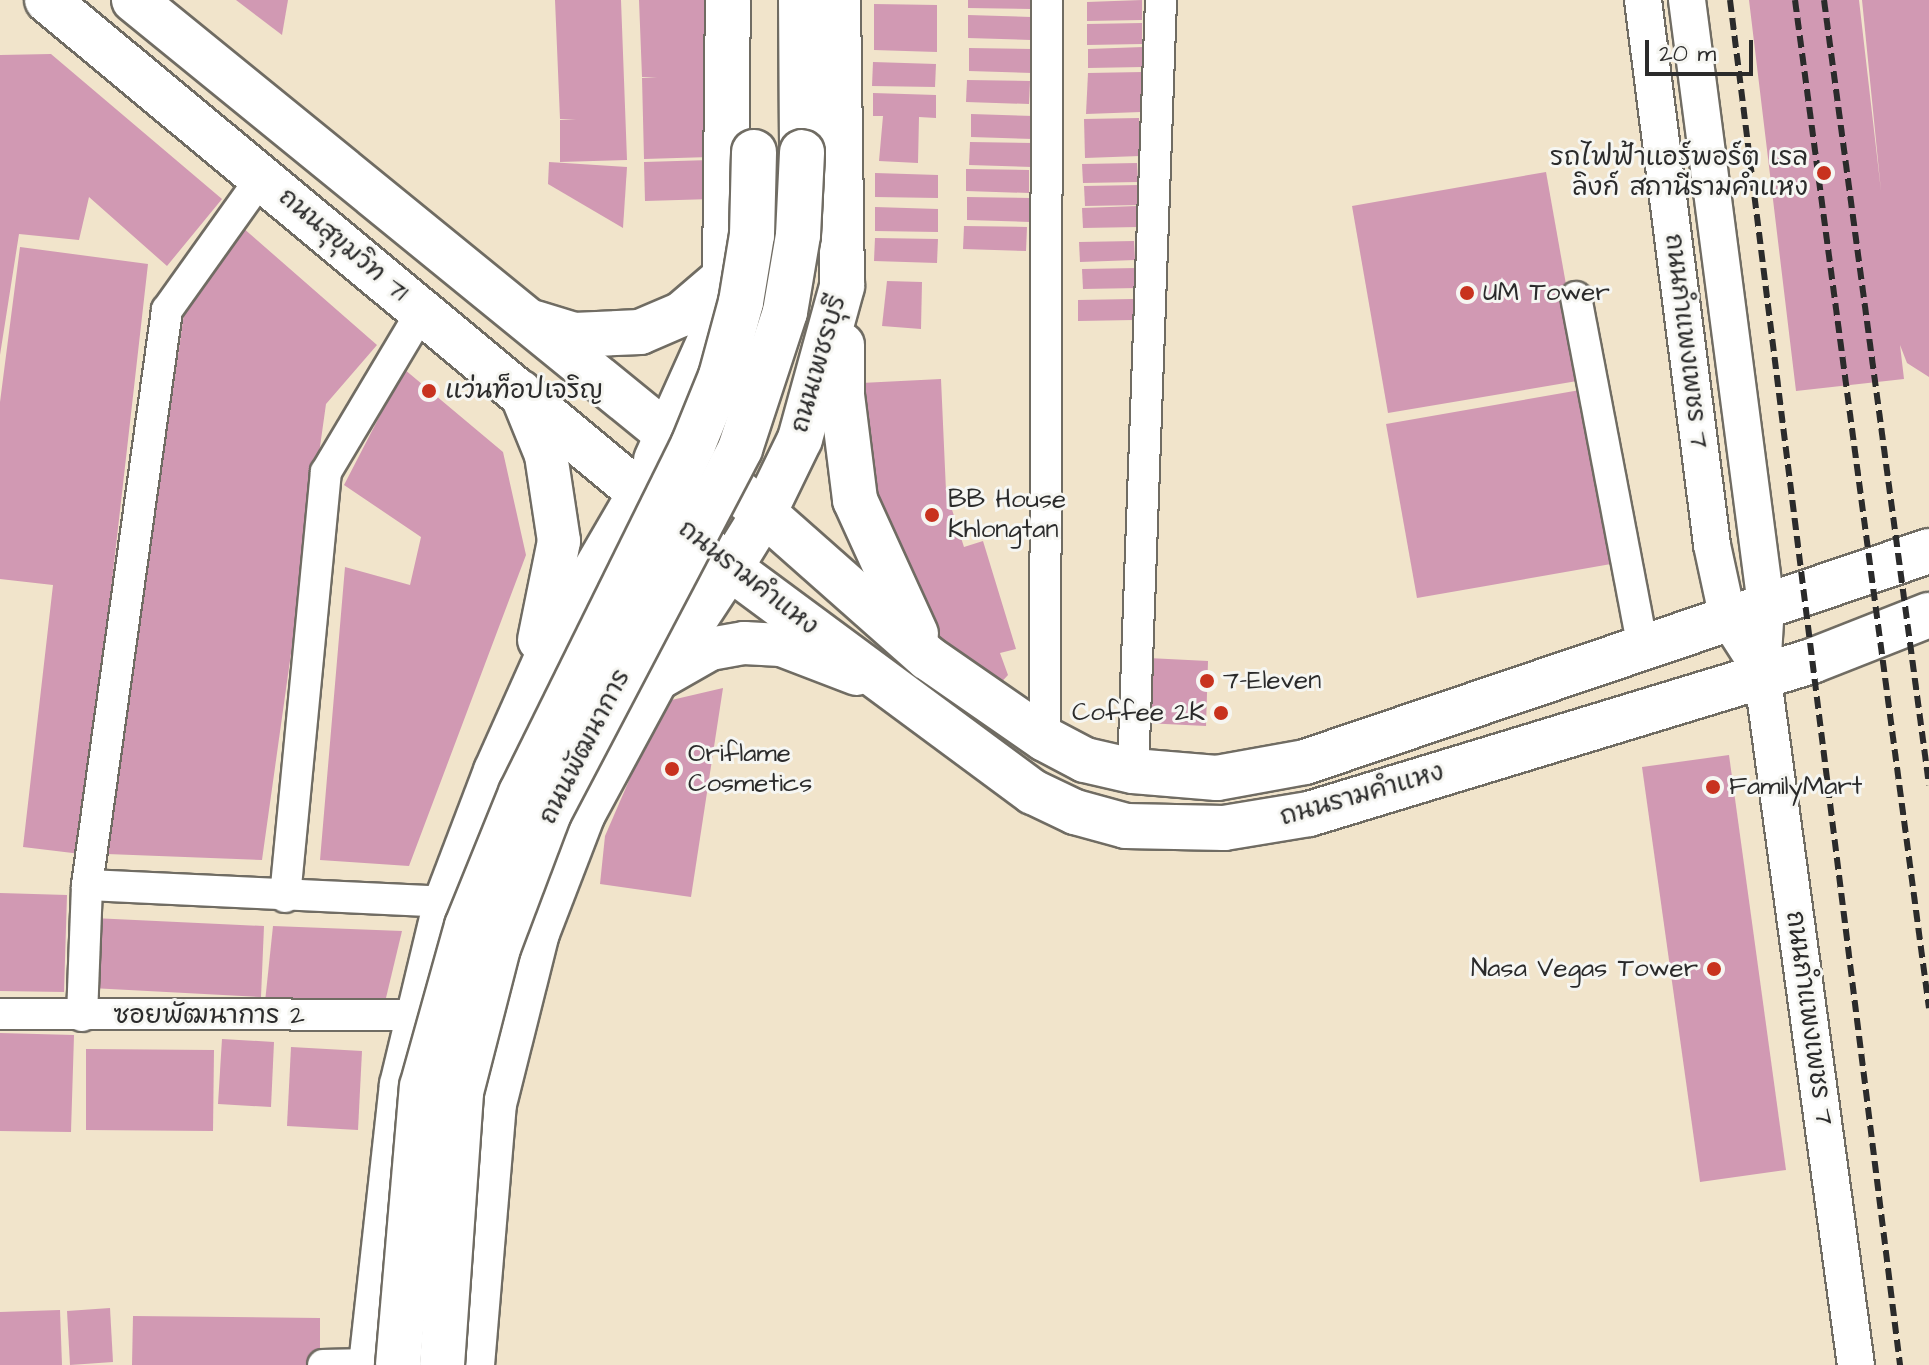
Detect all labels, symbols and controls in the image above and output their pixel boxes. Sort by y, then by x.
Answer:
scale bar [1649,24,1757,74]
text: 20 m [1659,37,1716,71]
place label: รถไฟฟ้าแอร์พอร์ต เรล ลิงก์ สถานีรามคำแหง [1550,142,1808,204]
marker: รถไฟฟ้าแอร์พอร์ต เรล ลิงก์ สถานีรามคำแหง [1815,164,1833,182]
street label: ถนนสุขุมวิท 71 [272,182,414,308]
street label: ถนนกำแพงเพชร 7 [1657,232,1715,450]
place label: UM Tower [1483,277,1610,309]
marker: UM Tower [1458,284,1476,302]
street label: ถนนเพชรบุรี [784,292,854,436]
place label: แว่นท็อปเจริญ [445,375,603,407]
marker: แว่นท็อปเจริญ [420,382,438,400]
place label: BB House Khlongtan [948,484,1066,546]
marker: BB House Khlongtan [923,506,941,524]
street label: ถนนรามคำแหง [672,514,824,642]
street label: ถนนพัฒนาการ [533,664,637,830]
place label: 7-Eleven [1223,665,1321,697]
marker: 7-Eleven [1198,672,1216,690]
place label: Coffee 2K [1072,697,1205,729]
marker: Coffee 2K [1212,704,1230,722]
place label: Oriflame Cosmetics [688,738,812,800]
street label: ถนนรามคำแหง [1276,757,1448,833]
marker: Oriflame Cosmetics [663,760,681,778]
place label: FamilyMart [1729,771,1862,803]
marker: FamilyMart [1704,778,1722,796]
street label: ถนนกำแพงเพชร 7 [1779,909,1839,1127]
place label: Nasa Vegas Tower [1471,953,1698,985]
marker: Nasa Vegas Tower [1705,960,1723,978]
street label: ซอยพัฒนาการ 2 [113,1000,305,1032]

